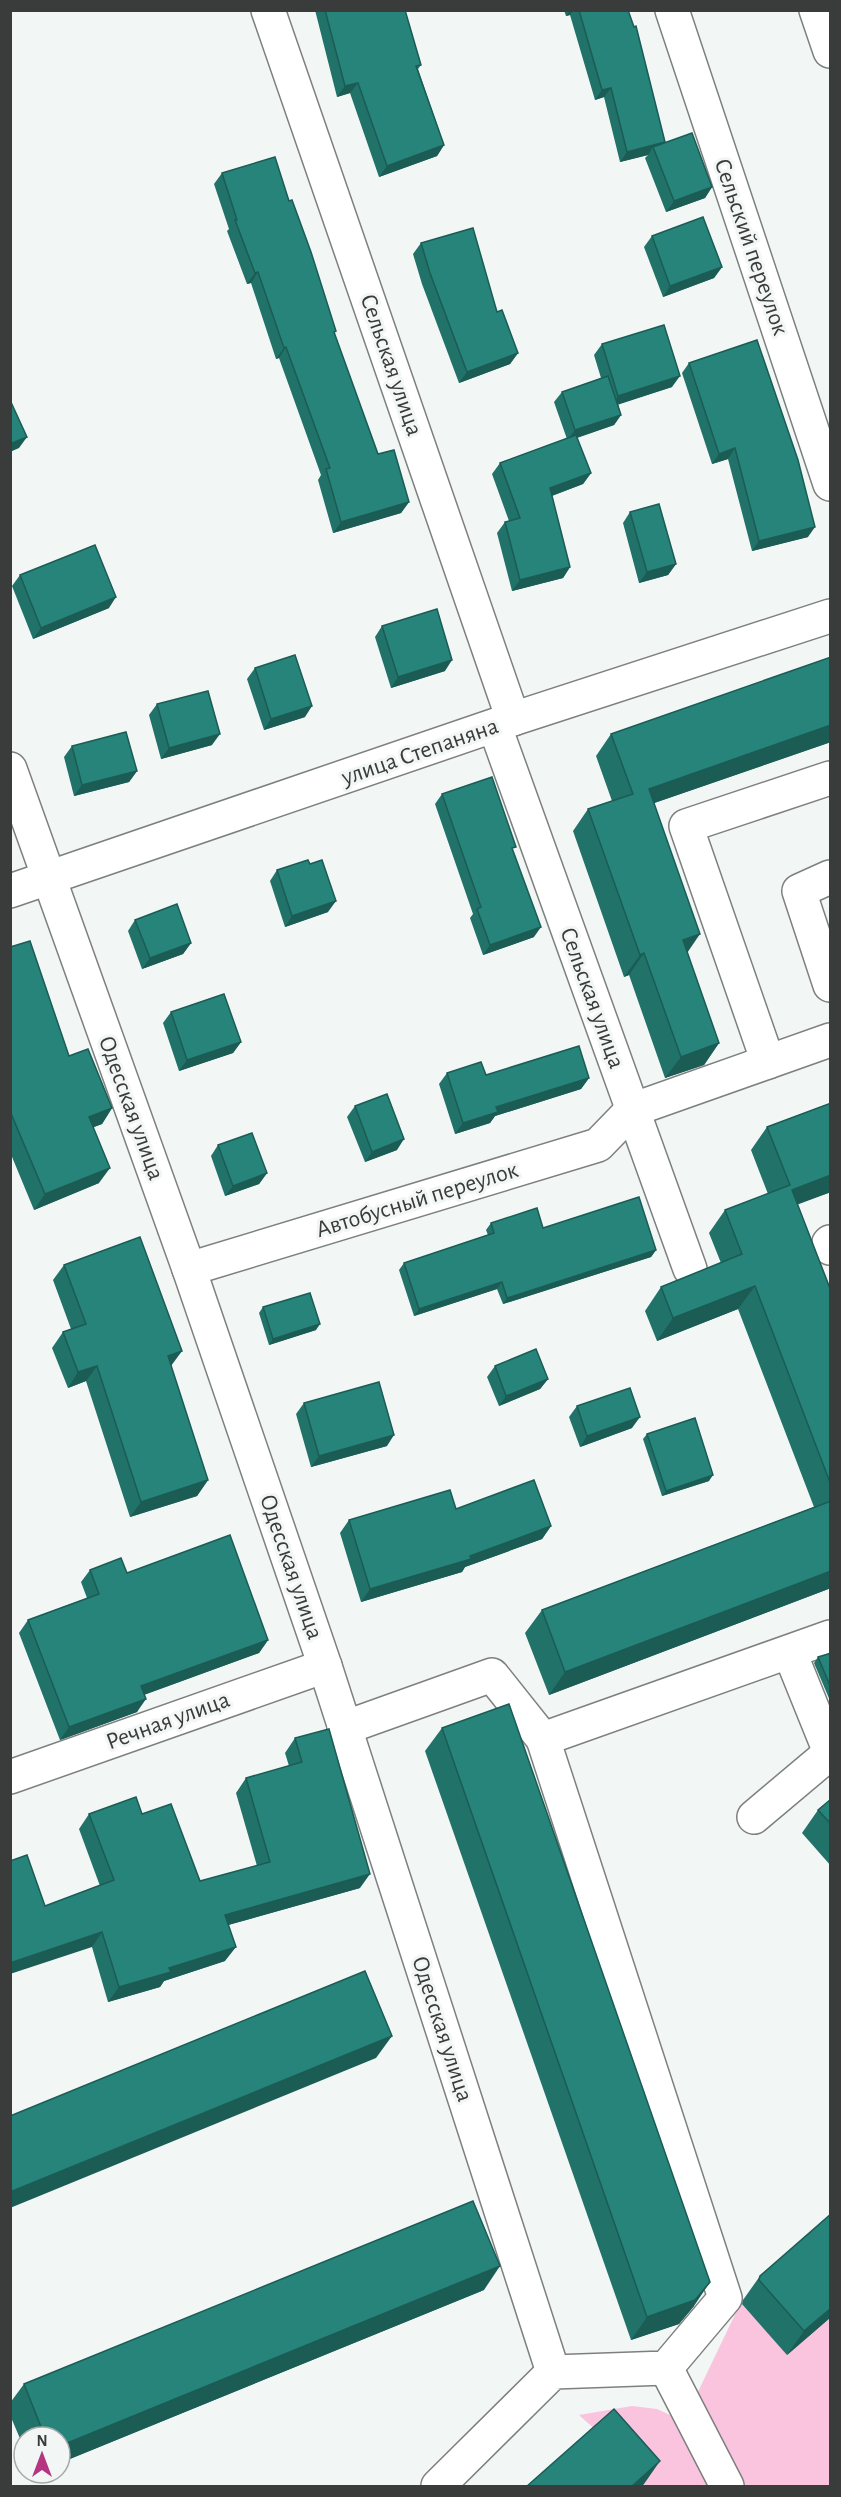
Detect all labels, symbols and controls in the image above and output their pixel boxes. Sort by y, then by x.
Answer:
street label: Сельский переулок [710,156,792,338]
street label: Сельская улица [356,291,426,439]
street label: улица Степаняна [338,714,502,790]
street label: Сельская улица [555,924,629,1072]
street label: Одесская улица [94,1033,168,1183]
street label: Автобусный переулок [313,1158,521,1242]
street label: Одесская улица [255,1491,327,1643]
street label: Речная улица [103,1688,233,1754]
street label: Одесская улица [407,1953,477,2105]
north arrow [12,2425,72,2485]
text: N [36,2433,48,2449]

